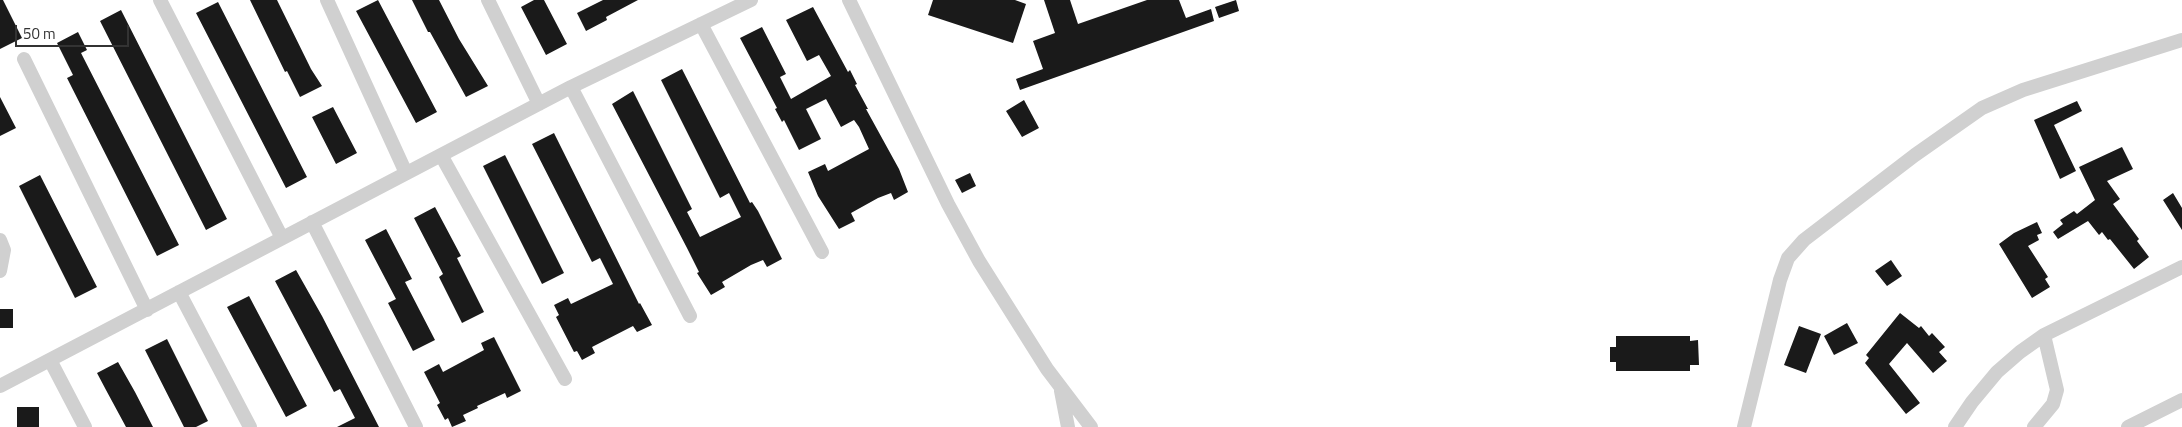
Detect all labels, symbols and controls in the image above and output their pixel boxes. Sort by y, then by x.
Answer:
scale bar [18,15,131,47]
text: 50 m [23,22,56,45]

